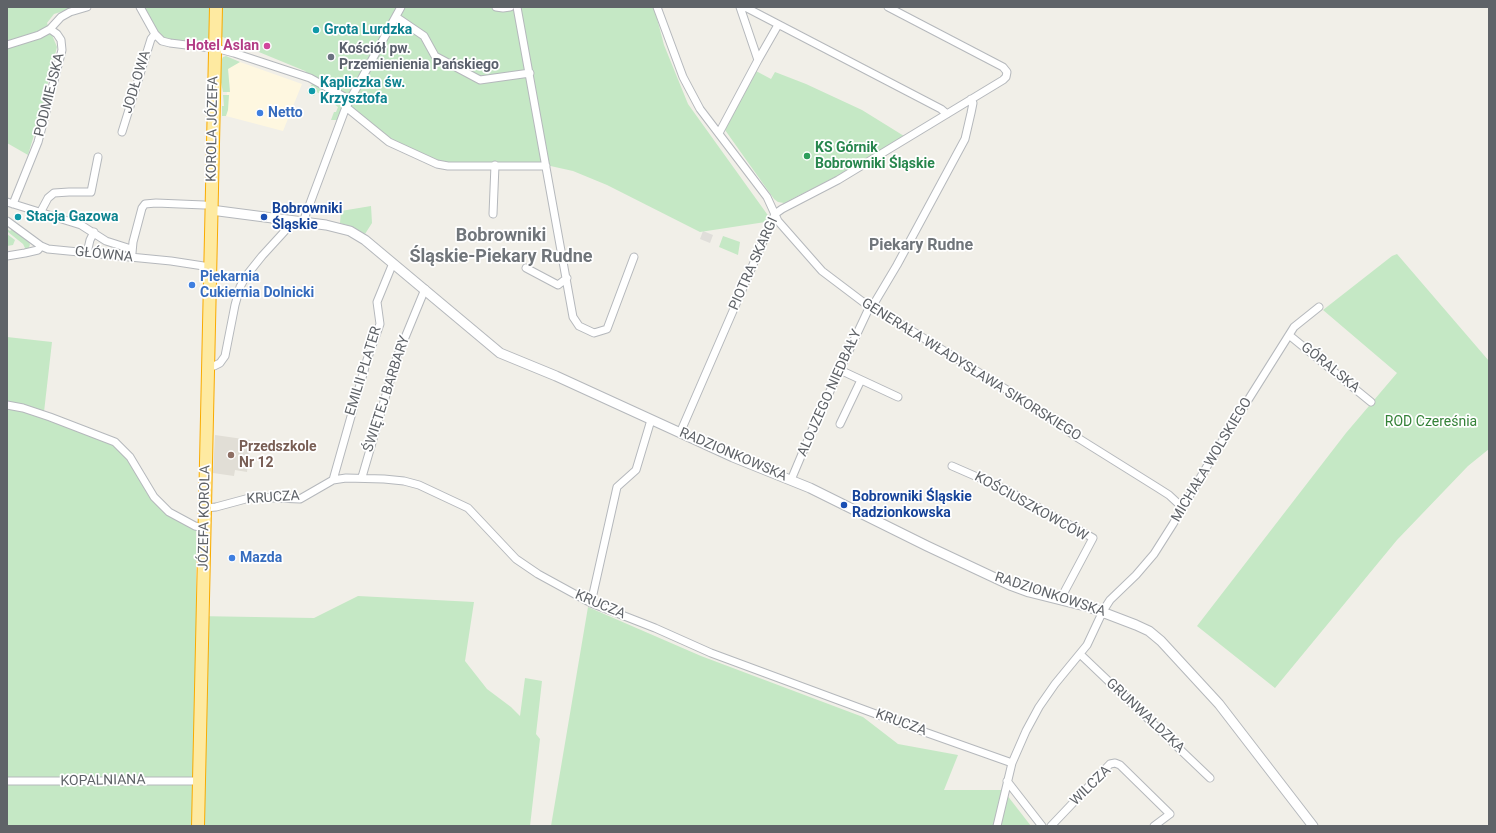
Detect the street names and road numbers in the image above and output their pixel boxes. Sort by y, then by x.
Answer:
street label: JODŁOWA [119,48,155,116]
street label: PODMIEJSKA [31,51,69,139]
street label: KOROLA JÓZEFA [204,76,222,182]
street label: PIOTRA SKARGI [726,215,782,313]
street label: GŁÓWNA [74,244,134,266]
street label: GENERAŁA WŁADYSŁAWA SIKORSKIEGO [858,295,1084,445]
street label: EMILII PLATER [342,324,386,418]
street label: ALOJZEGO NIEDBAŁY [794,327,866,459]
street label: ŚWIĘTEJ BARBARY [360,334,414,454]
street label: GÓRALSKA [1297,339,1363,397]
street label: MICHAŁA WOLSKIEGO [1168,395,1256,525]
street label: RADZIONKOWSKA [677,425,789,485]
street label: JÓZEFA KOROLA [196,465,214,571]
street label: KOŚCIUSZKOWCÓW [971,469,1091,545]
street label: KRUCZA [246,488,300,508]
street label: RADZIONKOWSKA [993,569,1107,621]
street label: KRUCZA [572,587,628,623]
street label: GRUNWALDZKA [1102,675,1188,757]
street label: KRUCZA [873,706,929,740]
street label: WILCZA [1067,763,1115,809]
street label: KOPALNIANA [60,772,146,790]

